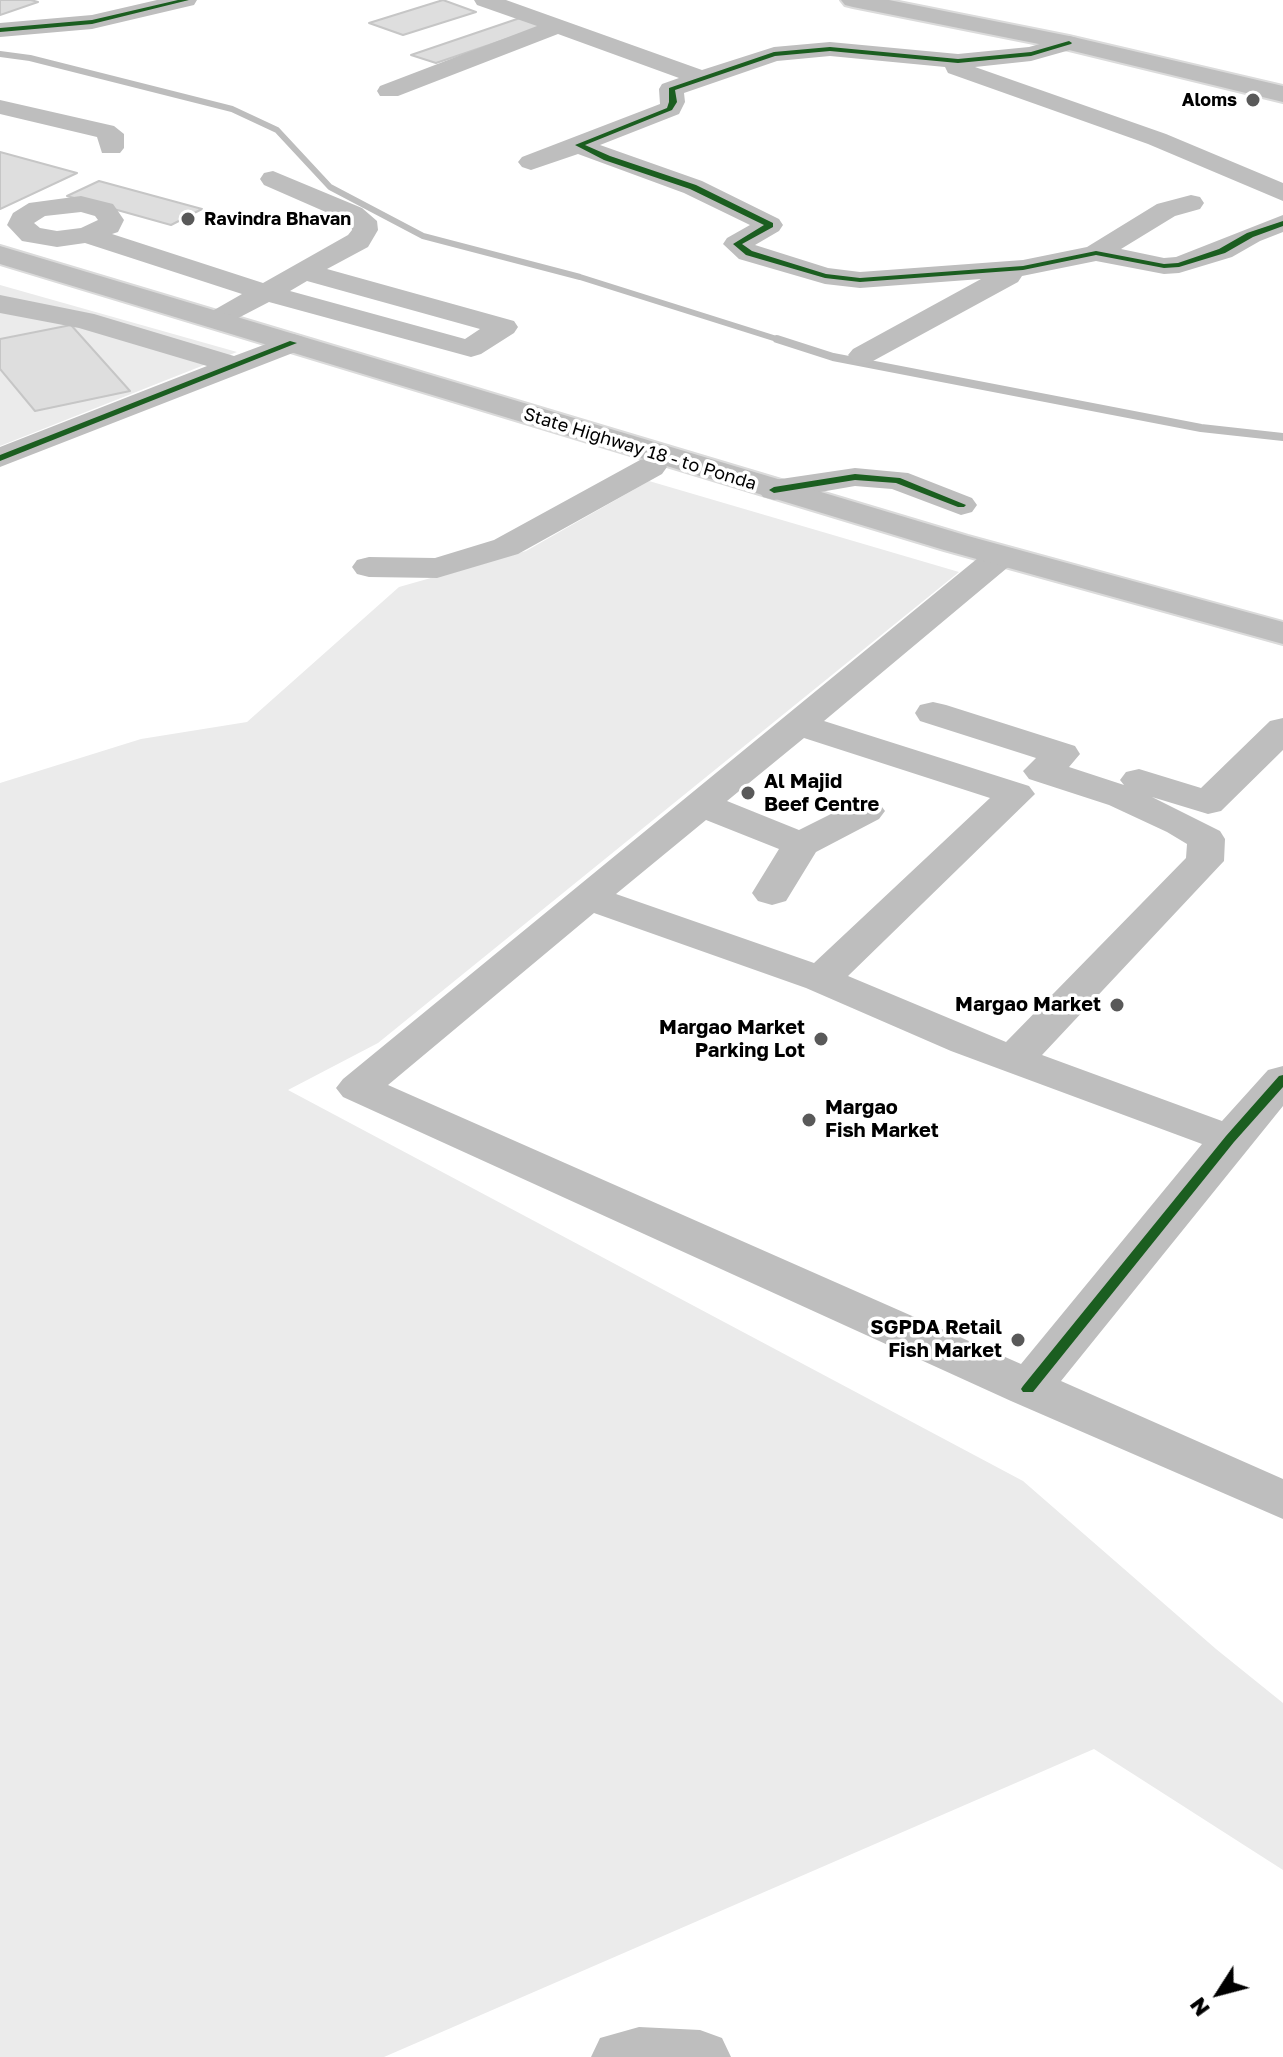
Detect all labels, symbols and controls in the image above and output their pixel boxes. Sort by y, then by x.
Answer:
place label: Aloms [1182,89,1237,111]
marker: Aloms [1244,91,1262,109]
place label: Ravindra Bhavan [204,208,351,230]
marker: Ravindra Bhavan [179,210,197,228]
street label: State Highway 18 - to Ponda [521,403,759,495]
place label: Al Majid Beef Centre [764,770,879,817]
marker: Al Majid Beef Centre [739,784,757,802]
place label: Margao Market [955,993,1101,1017]
marker: Margao Market [1108,996,1126,1014]
place label: Margao Market Parking Lot [659,1016,805,1063]
marker: Margao Market Parking Lot [812,1030,830,1048]
place label: Margao Fish Market [825,1096,939,1143]
marker: Margao Fish Market [800,1111,818,1129]
place label: SGPDA Retail Fish Market [870,1316,1002,1363]
marker: SGPDA Retail Fish Market [1009,1331,1027,1349]
north arrow [1179,1953,1259,2033]
text: N [1183,1993,1215,2022]

